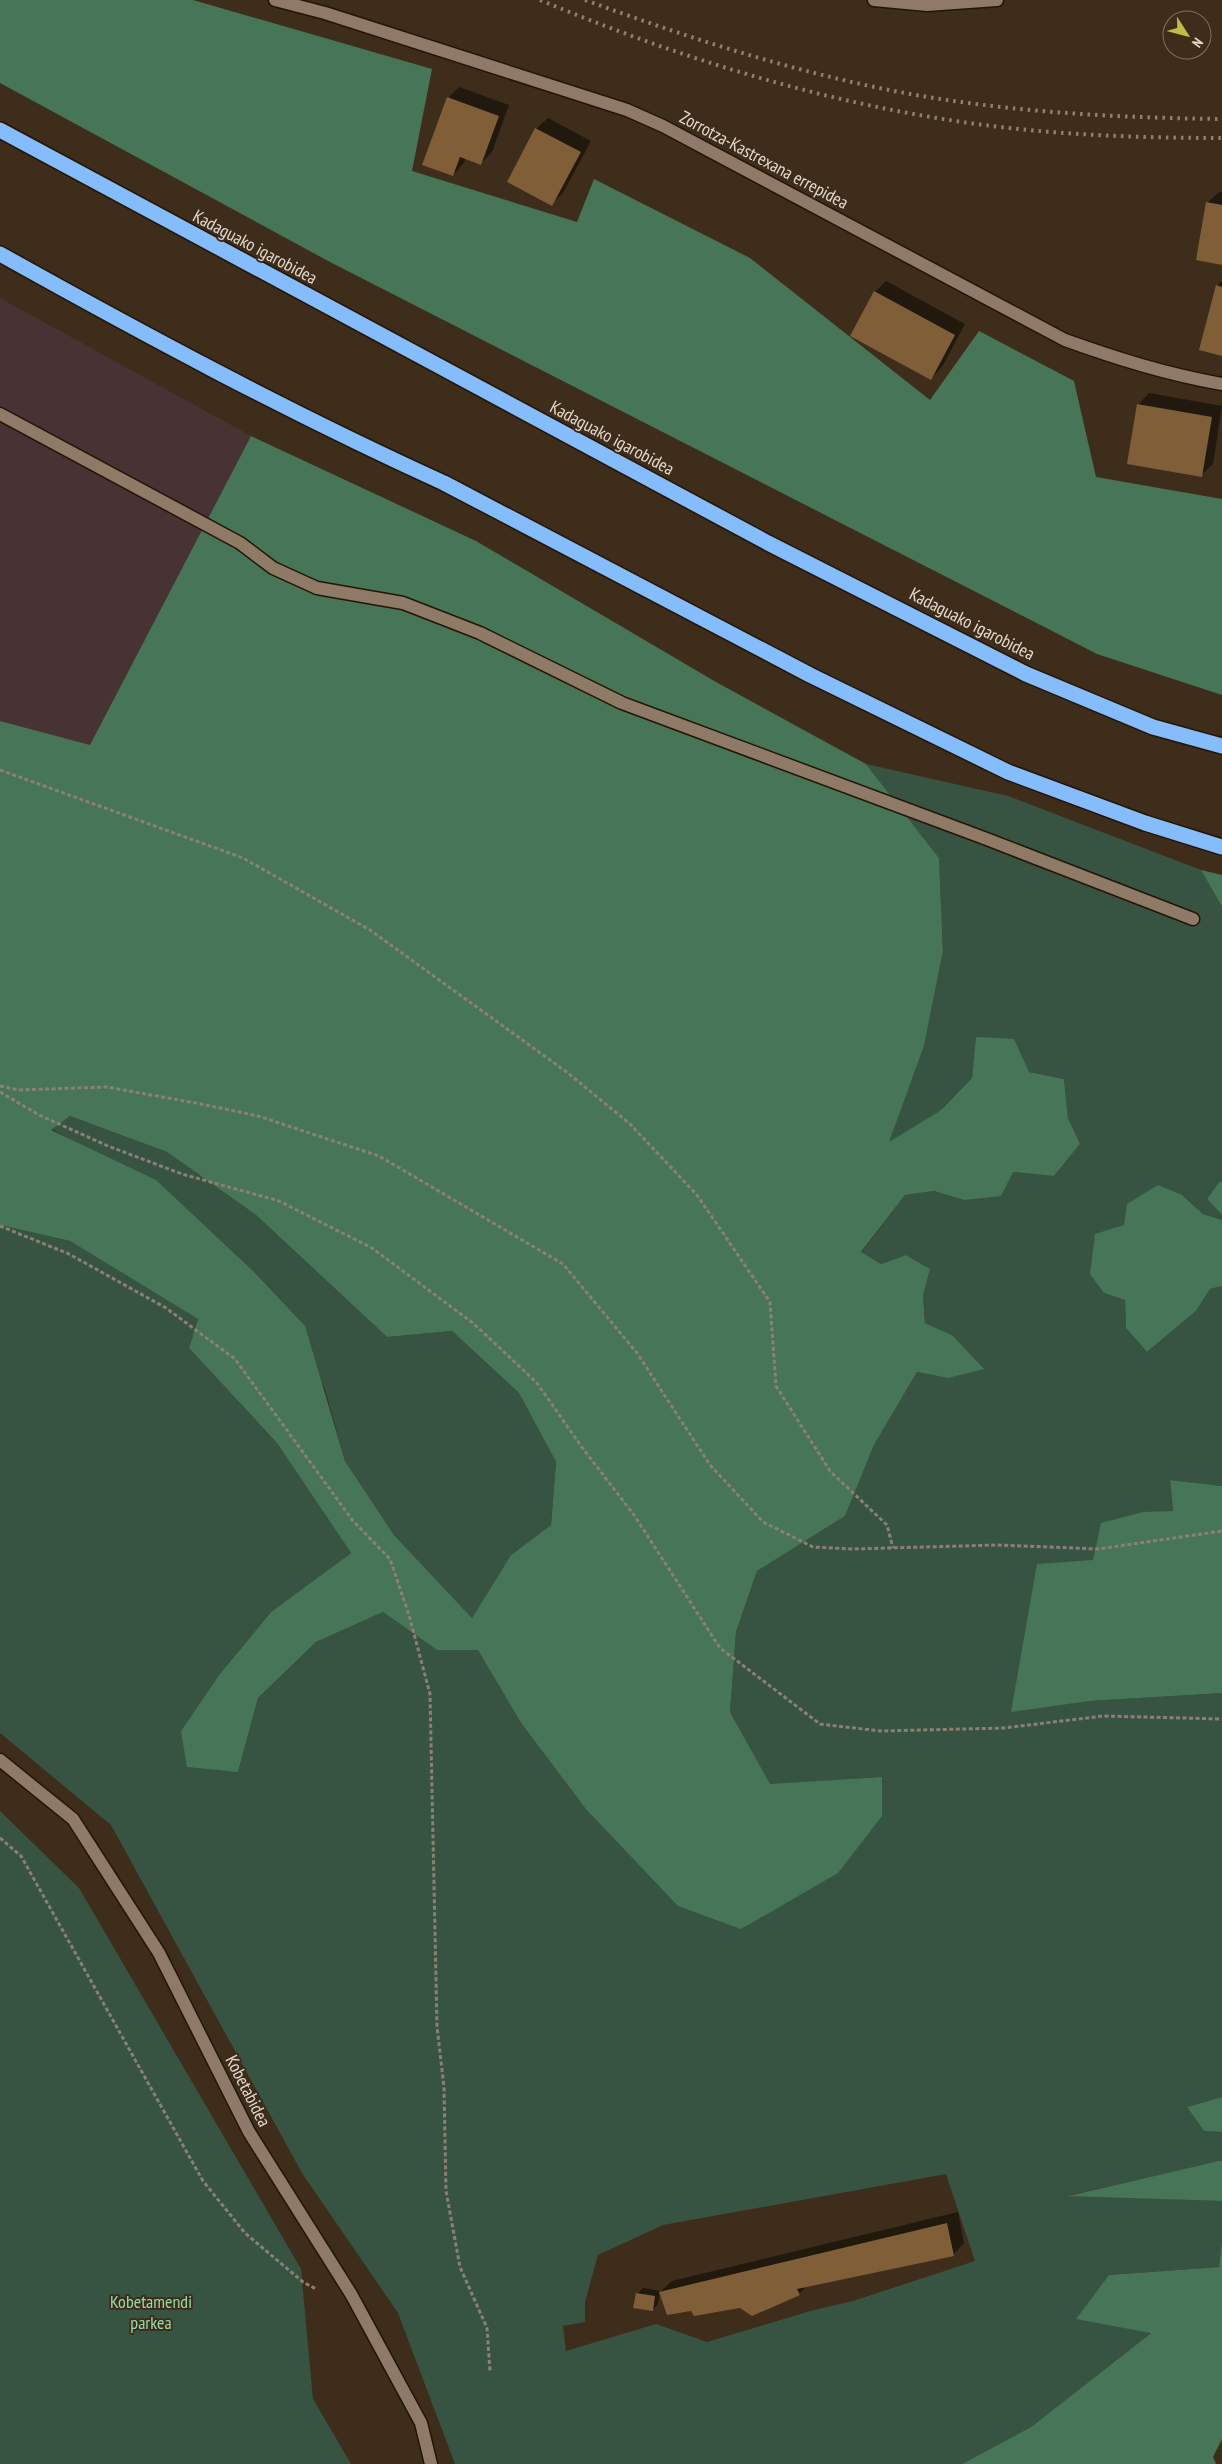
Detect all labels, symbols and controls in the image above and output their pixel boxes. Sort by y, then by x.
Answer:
north arrow [1162,10,1212,60]
text: N [1188,34,1207,51]
street label: Zorrotza-Kastrexana errepidea [676,105,852,214]
street label: Kadaguako igarobidea [189,204,321,289]
street label: Kadaguako igarobidea [546,395,678,480]
street label: Kadaguako igarobidea [906,582,1039,665]
street label: Kobetabidea [221,2051,276,2131]
park label: Kobetamendi parkea [110,2290,192,2334]

